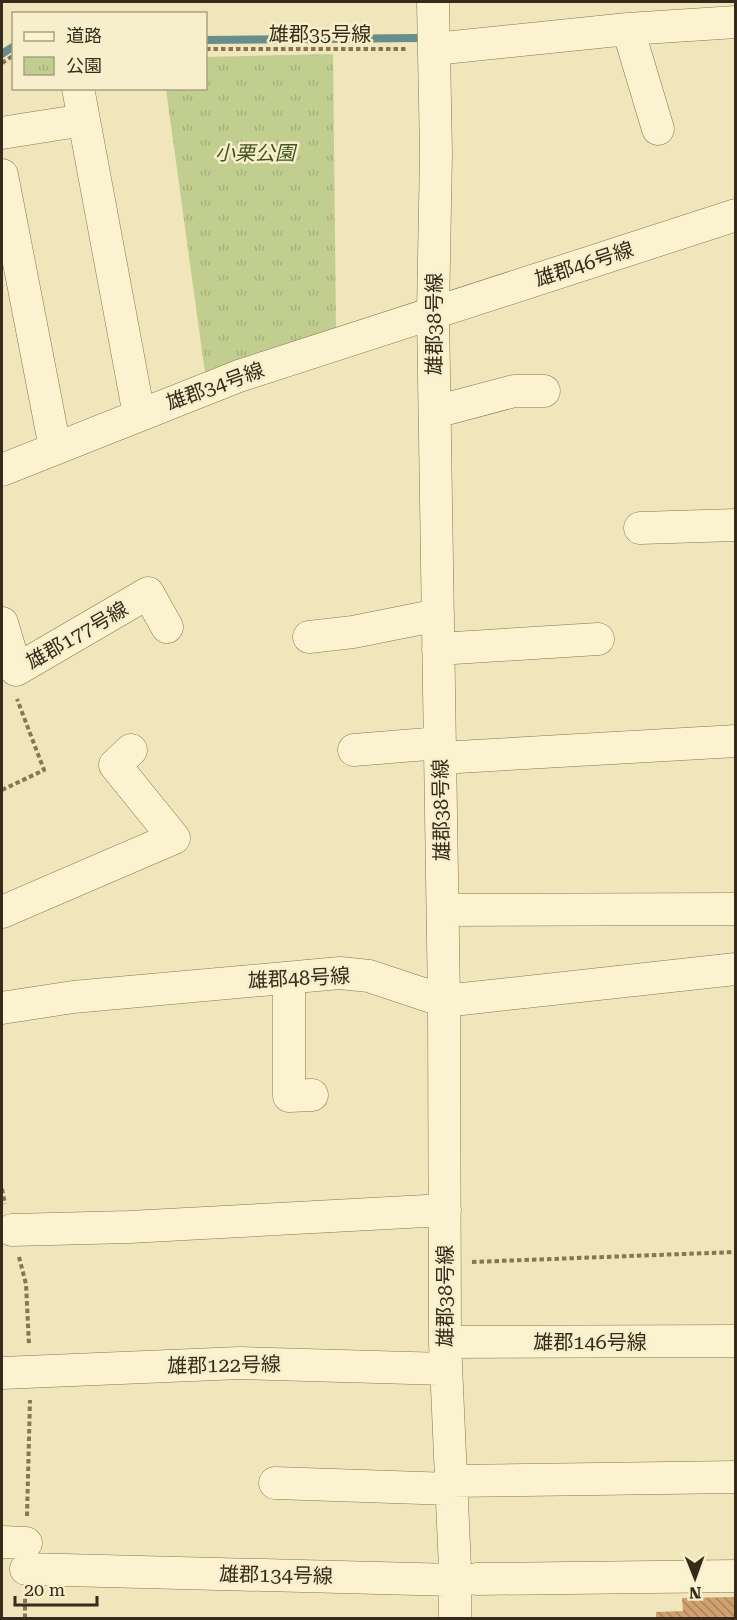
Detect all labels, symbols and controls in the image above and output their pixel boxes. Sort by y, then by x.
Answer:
legend [12,12,207,90]
street label: 雄郡35号線 [269,22,371,46]
text: 道路 [66,25,102,46]
text: 公園 [66,55,102,76]
park label: 小栗公園 [215,141,298,165]
street label: 雄郡46号線 [532,237,636,291]
street label: 雄郡38号線 [422,273,446,375]
street label: 雄郡34号線 [163,357,267,415]
street label: 雄郡177号線 [22,596,132,674]
street label: 雄郡38号線 [428,759,454,861]
street label: 雄郡48号線 [247,963,351,993]
street label: 雄郡38号線 [433,1245,457,1347]
street label: 雄郡146号線 [533,1330,647,1354]
street label: 雄郡122号線 [167,1352,281,1378]
north arrow [665,1548,725,1608]
street label: 雄郡134号線 [219,1562,333,1588]
scale bar [15,1569,98,1607]
text: 20 m [24,1579,65,1600]
text: N [689,1583,702,1602]

